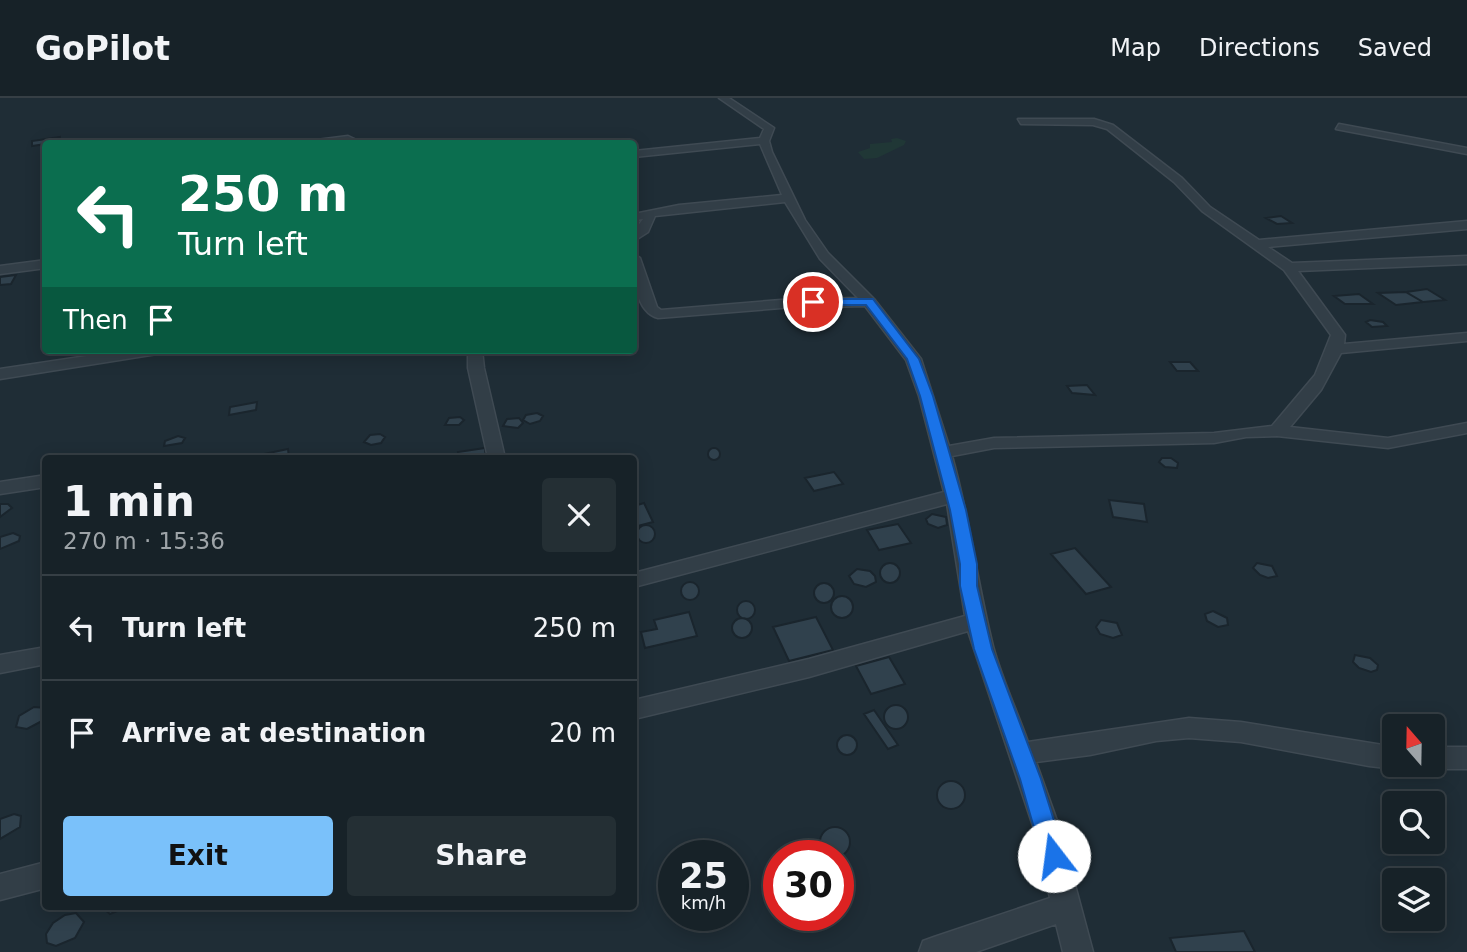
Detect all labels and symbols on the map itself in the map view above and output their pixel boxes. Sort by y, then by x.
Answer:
pin [783,272,843,332]
north arrow [1382,714,1446,777]
position arrow [1017,819,1091,893]
speed limit sign: 30 [763,840,854,931]

